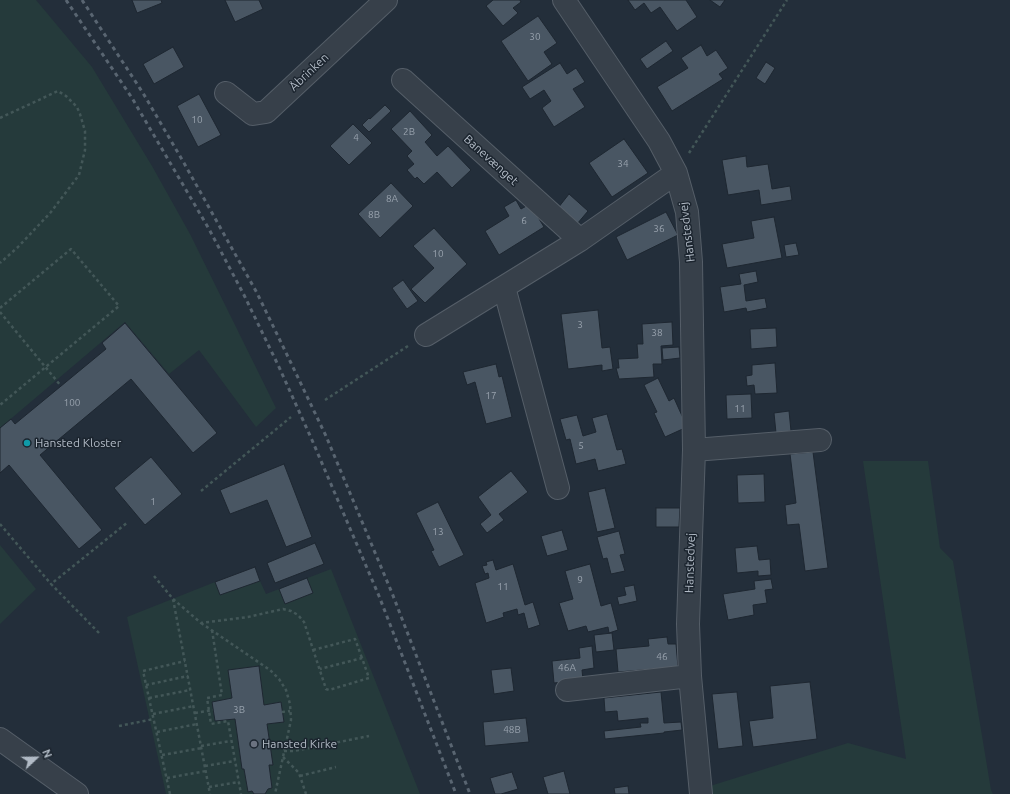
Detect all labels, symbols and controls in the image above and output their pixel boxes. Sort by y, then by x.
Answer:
house number: 30 [529,31,541,43]
street label: Åbrinken [286,50,332,94]
house number: 10 [191,114,203,126]
house number: 2B [403,126,415,138]
house number: 4 [353,132,359,144]
street label: Banevænget [461,132,521,188]
house number: 34 [617,158,629,170]
house number: 8A [386,193,398,205]
street label: Hanstedvej [676,201,698,263]
house number: 8B [368,209,380,221]
house number: 6 [521,215,527,227]
house number: 36 [653,223,665,235]
house number: 10 [432,248,444,260]
house number: 3 [577,319,583,331]
house number: 38 [651,327,663,339]
house number: 17 [485,390,497,402]
house number: 100 [64,397,80,409]
house number: 11 [734,403,746,415]
place label: Hansted Kloster [35,436,121,450]
marker: Hansted Kloster [22,438,32,448]
house number: 5 [578,440,584,452]
house number: 1 [150,496,156,508]
house number: 13 [432,526,444,538]
street label: Hanstedvej [682,533,698,593]
house number: 9 [577,574,583,586]
house number: 11 [497,581,509,593]
house number: 46 [656,651,668,663]
house number: 46A [558,662,576,674]
house number: 3B [233,704,245,716]
house number: 48B [503,724,521,736]
place label: Hansted Kirke [262,737,337,751]
north arrow [16,738,56,778]
marker: Hansted Kirke [249,739,259,749]
text: N [40,747,54,760]

